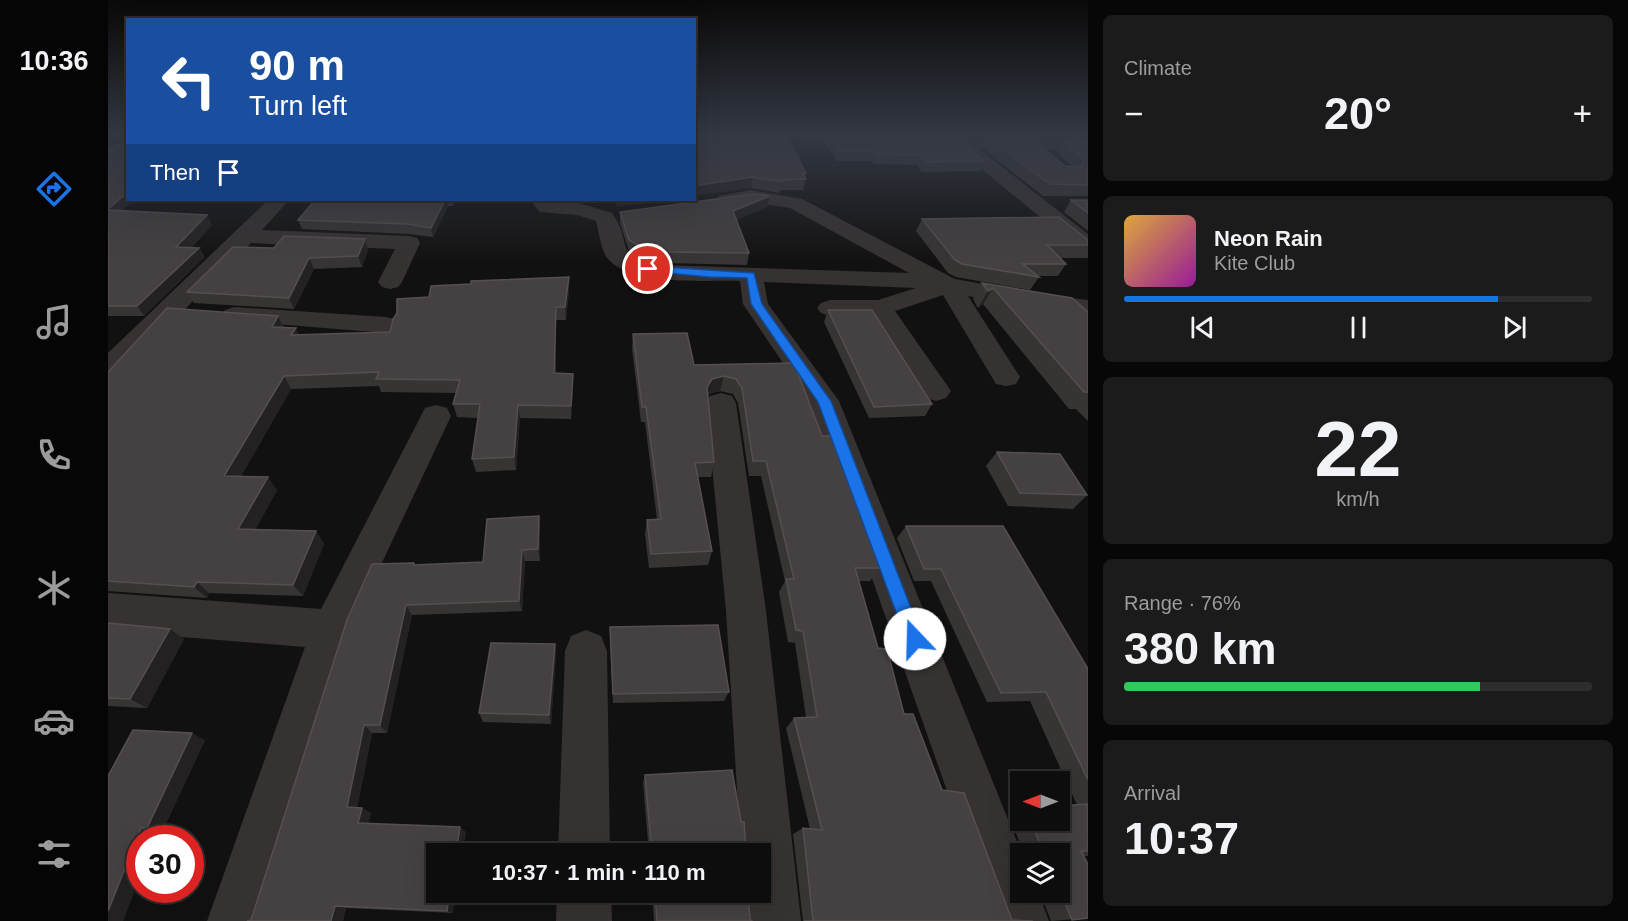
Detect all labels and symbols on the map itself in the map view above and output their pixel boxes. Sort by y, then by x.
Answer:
pin [622,243,673,294]
position arrow [883,607,947,671]
north arrow [1010,771,1070,831]
speed limit sign: 30 [126,825,204,903]

